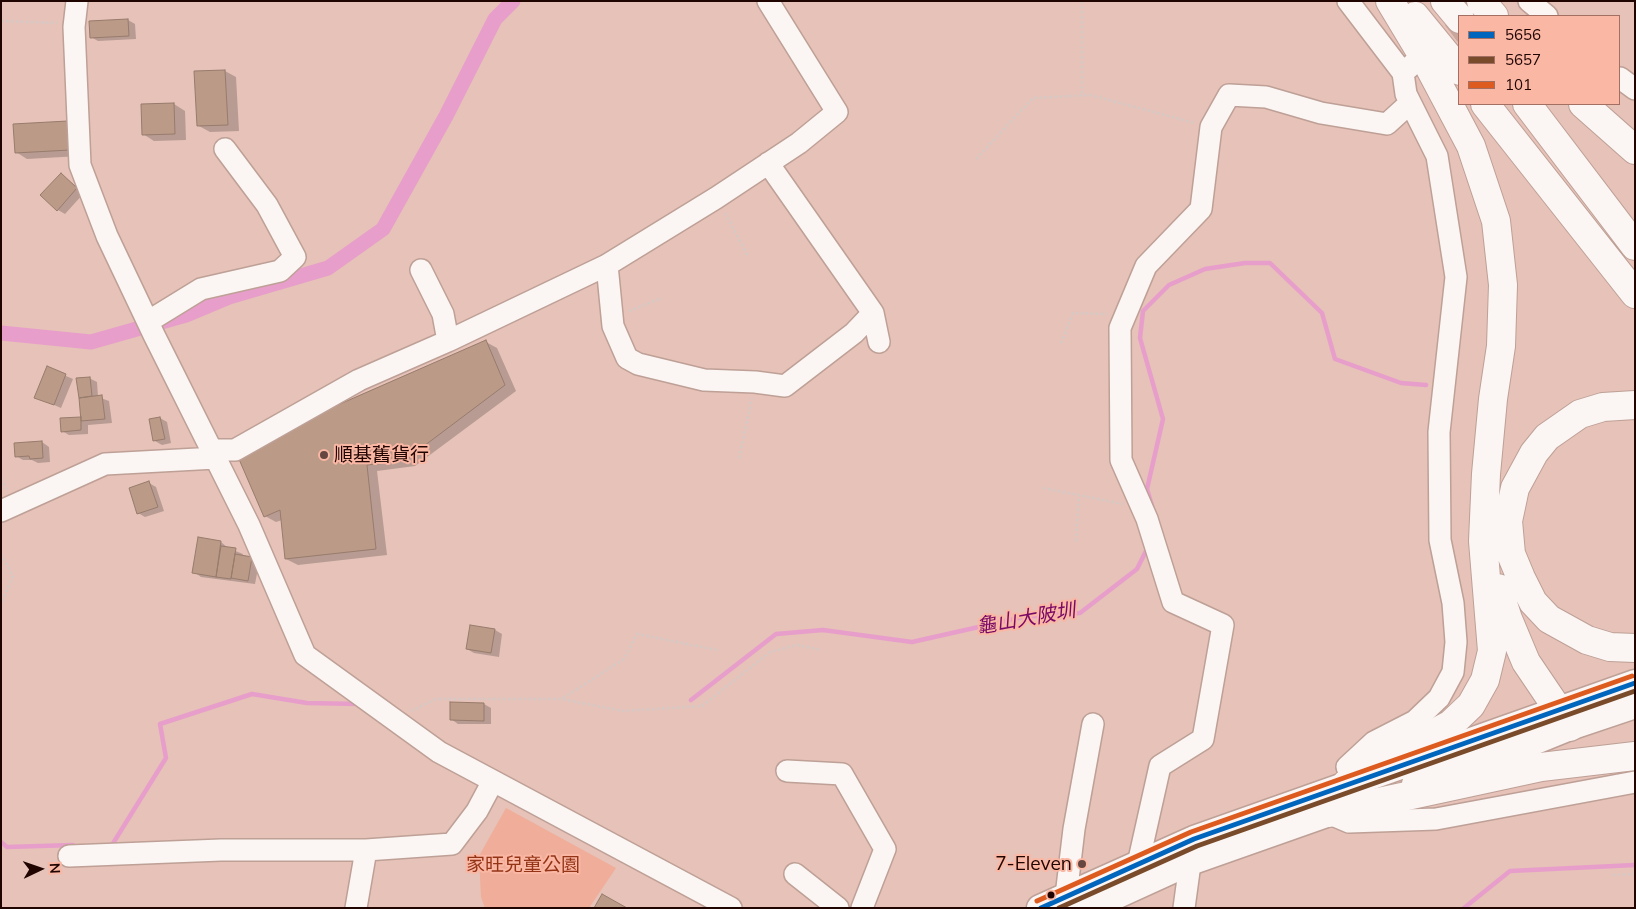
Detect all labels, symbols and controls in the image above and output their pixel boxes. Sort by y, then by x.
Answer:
legend [1458,15,1621,105]
text: 5656 [1505,25,1541,44]
text: 5657 [1505,50,1541,69]
text: 101 [1505,75,1532,94]
place label: 順基舊貨行 [334,444,429,466]
marker: 順基舊貨行 [318,449,330,461]
water label: 龜山大陂圳 [975,598,1077,640]
north arrow [15,844,65,894]
place label: 7-Eleven [995,853,1072,875]
park label: 家旺兒童公園 [466,854,580,876]
marker: 7-Eleven [1076,858,1088,870]
text: N [46,862,64,874]
unlabelled marker [1046,890,1056,900]

